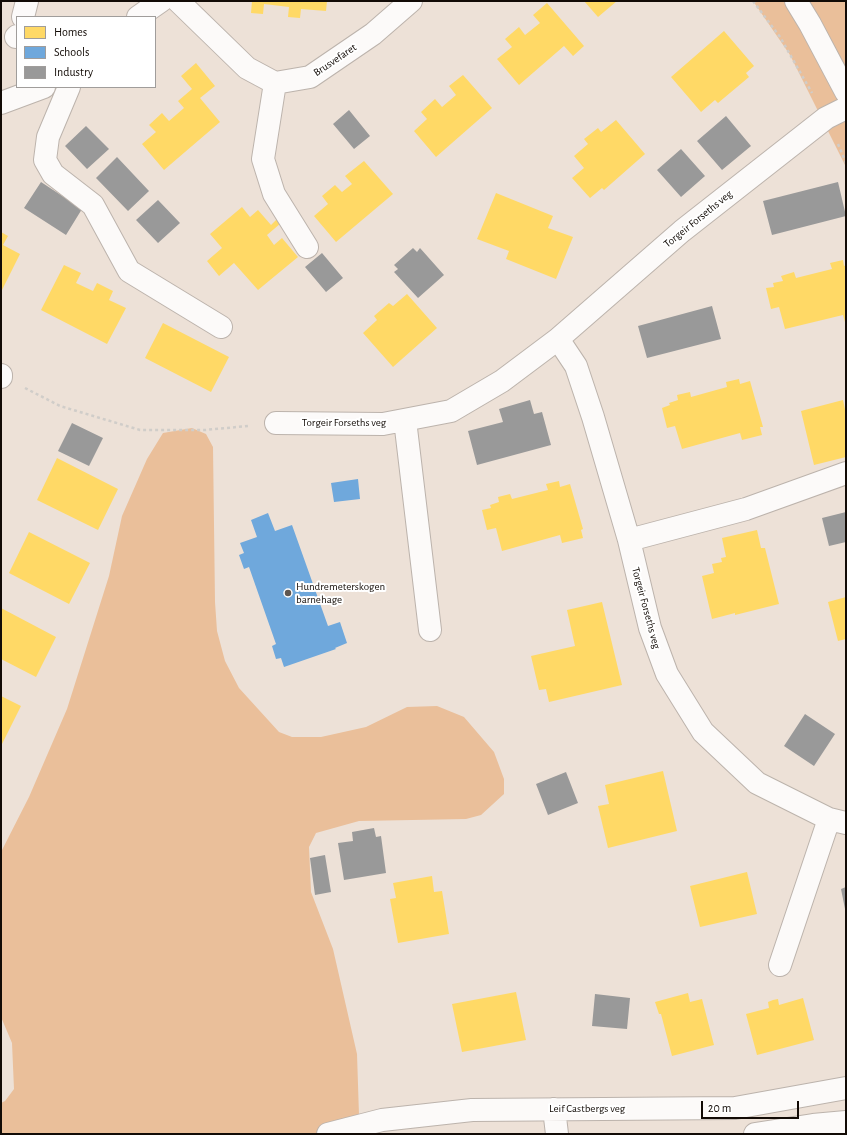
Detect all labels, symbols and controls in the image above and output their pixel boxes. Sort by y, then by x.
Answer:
legend [16,16,156,88]
text: Homes [54,26,87,38]
street label: Brusvefaret [311,41,359,79]
text: Schools [54,46,89,58]
text: Industry [54,66,93,78]
street label: Torgeir Forseths veg [661,187,735,251]
street label: Torgeir Forseths veg [302,416,386,430]
street label: Torgeir Forseths veg [629,566,663,650]
place label: Hundremeterskogen barnehage [296,580,385,606]
marker: Hundremeterskogen barnehage [283,588,293,598]
scale bar [703,1093,801,1119]
street label: Leif Castbergs veg [549,1102,625,1116]
text: 20 m [708,1102,731,1114]

